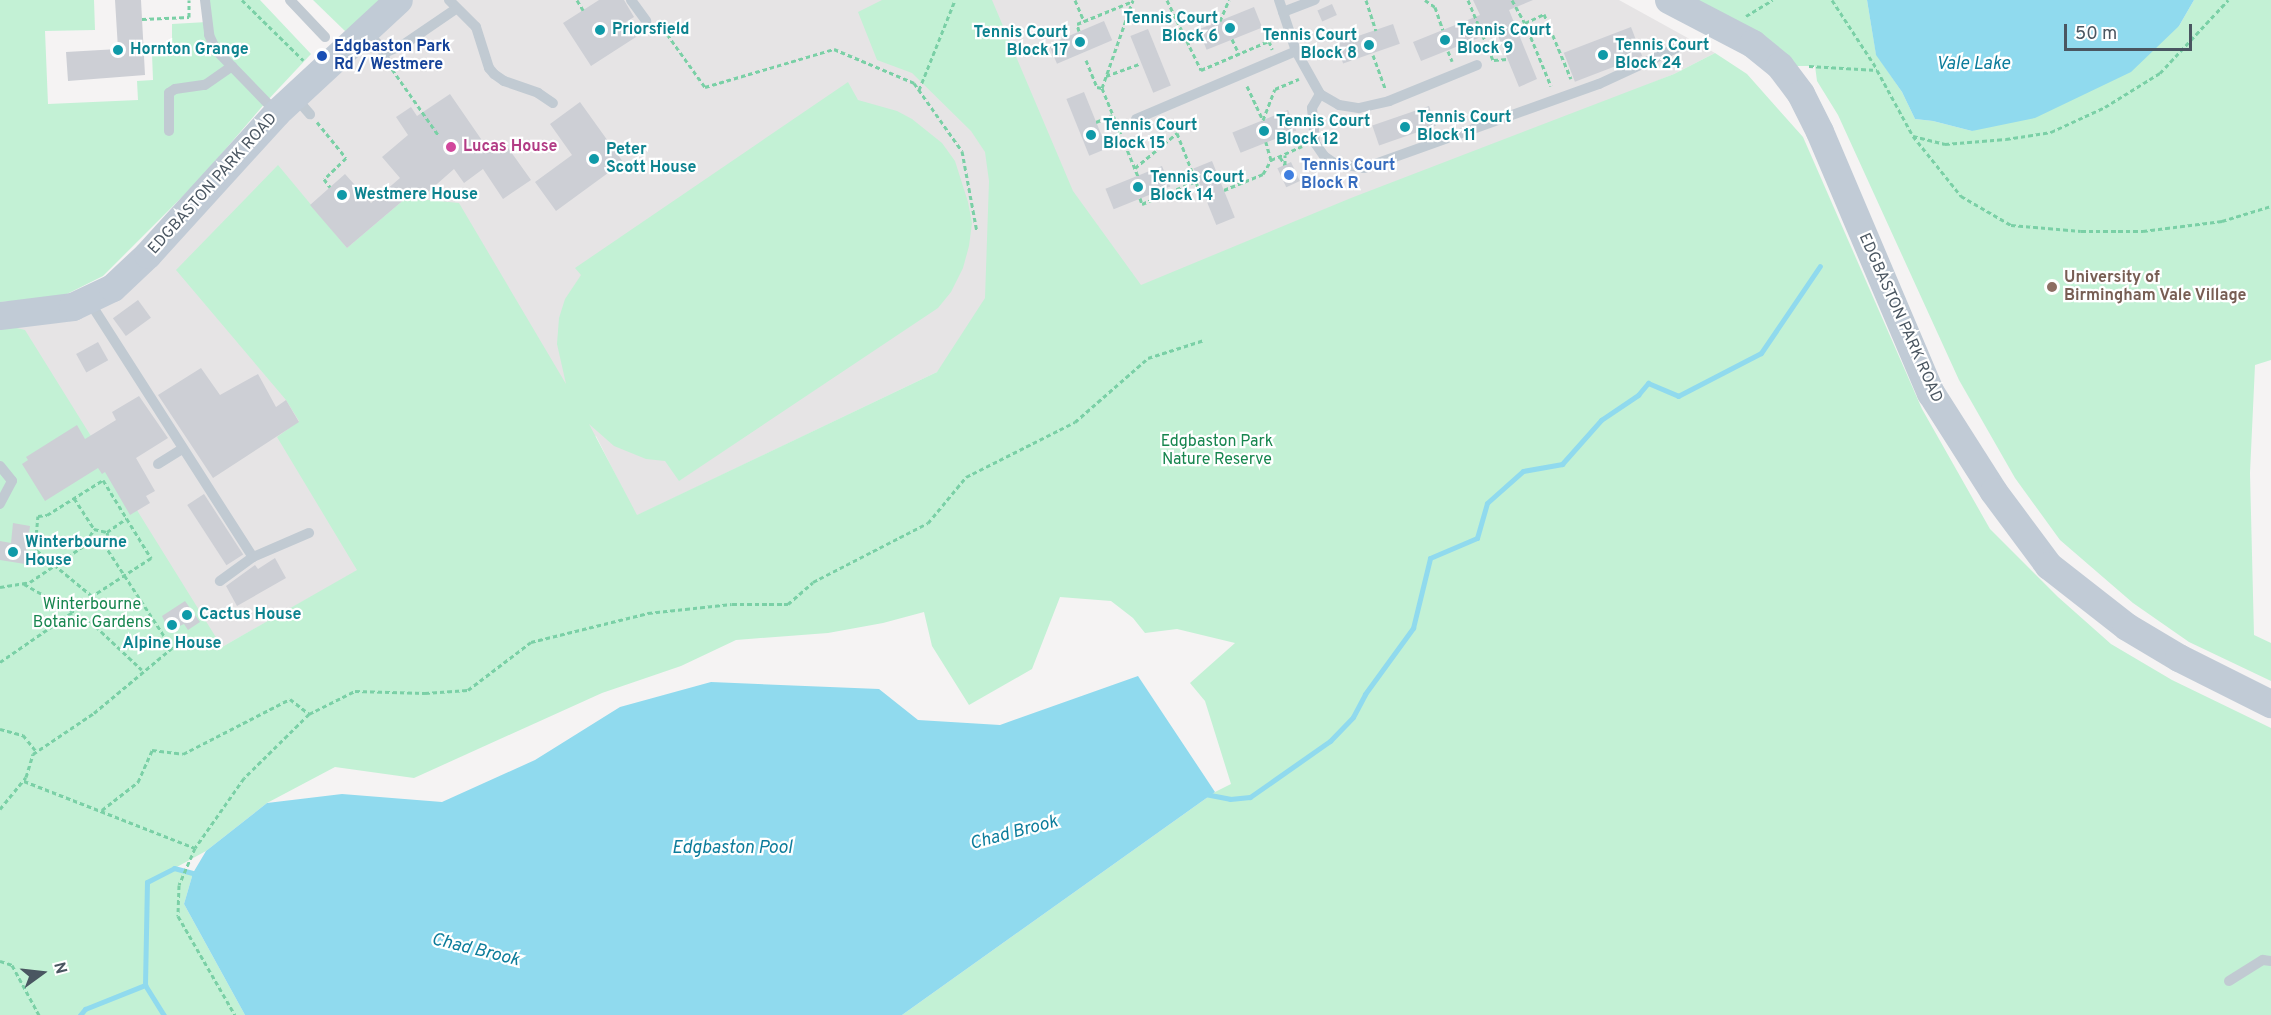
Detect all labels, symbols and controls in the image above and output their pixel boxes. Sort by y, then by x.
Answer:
place label: Tennis Court Block 6 [1124,9,1218,47]
scale bar [2067,12,2194,50]
place label: Priorsfield [612,20,690,40]
marker: Tennis Court Block 6 [1223,21,1237,35]
place label: Tennis Court Block 9 [1457,21,1551,59]
marker: Priorsfield [593,23,607,37]
place label: Tennis Court Block 17 [974,23,1068,61]
text: 50 m [2075,23,2117,46]
place label: Tennis Court Block 8 [1263,26,1357,64]
marker: Tennis Court Block 9 [1438,33,1452,47]
marker: Tennis Court Block 17 [1073,35,1087,49]
place label: Tennis Court Block 24 [1615,36,1709,74]
place label: Edgbaston Park Rd / Westmere [334,37,451,75]
marker: Tennis Court Block 8 [1362,38,1376,52]
place label: Hornton Grange [130,40,249,60]
marker: Hornton Grange [111,43,125,57]
marker: Tennis Court Block 24 [1596,48,1610,62]
marker: Edgbaston Park Rd / Westmere [315,49,329,63]
water label: Vale Lake [1936,54,2010,76]
place label: Tennis Court Block 11 [1417,108,1511,146]
street label: EDGBASTON PARK ROAD [144,109,282,259]
place label: Tennis Court Block 12 [1276,112,1370,150]
place label: Tennis Court Block 15 [1103,116,1197,154]
marker: Tennis Court Block 11 [1398,120,1412,134]
marker: Tennis Court Block 12 [1257,124,1271,138]
marker: Tennis Court Block 15 [1084,128,1098,142]
place label: Lucas House [463,137,557,157]
marker: Lucas House [444,140,458,154]
place label: Peter Scott House [606,140,696,178]
marker: Peter Scott House [587,152,601,166]
place label: Tennis Court Block R [1301,156,1395,194]
place label: Tennis Court Block 14 [1150,168,1244,206]
marker: Tennis Court Block R [1282,168,1296,182]
marker: Tennis Court Block 14 [1131,180,1145,194]
place label: Westmere House [354,185,478,205]
marker: Westmere House [335,188,349,202]
street label: EDGBASTON PARK ROAD [1854,230,1946,406]
place label: University of Birmingham Vale Village [2064,268,2248,306]
marker: University of Birmingham Vale Village [2045,280,2059,294]
park label: Edgbaston Park Nature Reserve [1161,432,1273,470]
place label: Winterbourne House [25,533,127,571]
marker: Winterbourne House [6,545,20,559]
park label: Winterbourne Botanic Gardens [33,595,151,633]
place label: Cactus House [199,605,301,625]
marker: Cactus House [180,608,194,622]
marker: Alpine House [165,618,179,632]
place label: Alpine House [122,634,222,654]
water label: Chad Brook [968,812,1060,856]
water label: Edgbaston Pool [672,838,792,860]
water label: Chad Brook [429,930,521,972]
north arrow [12,943,72,1003]
text: N [48,960,71,976]

